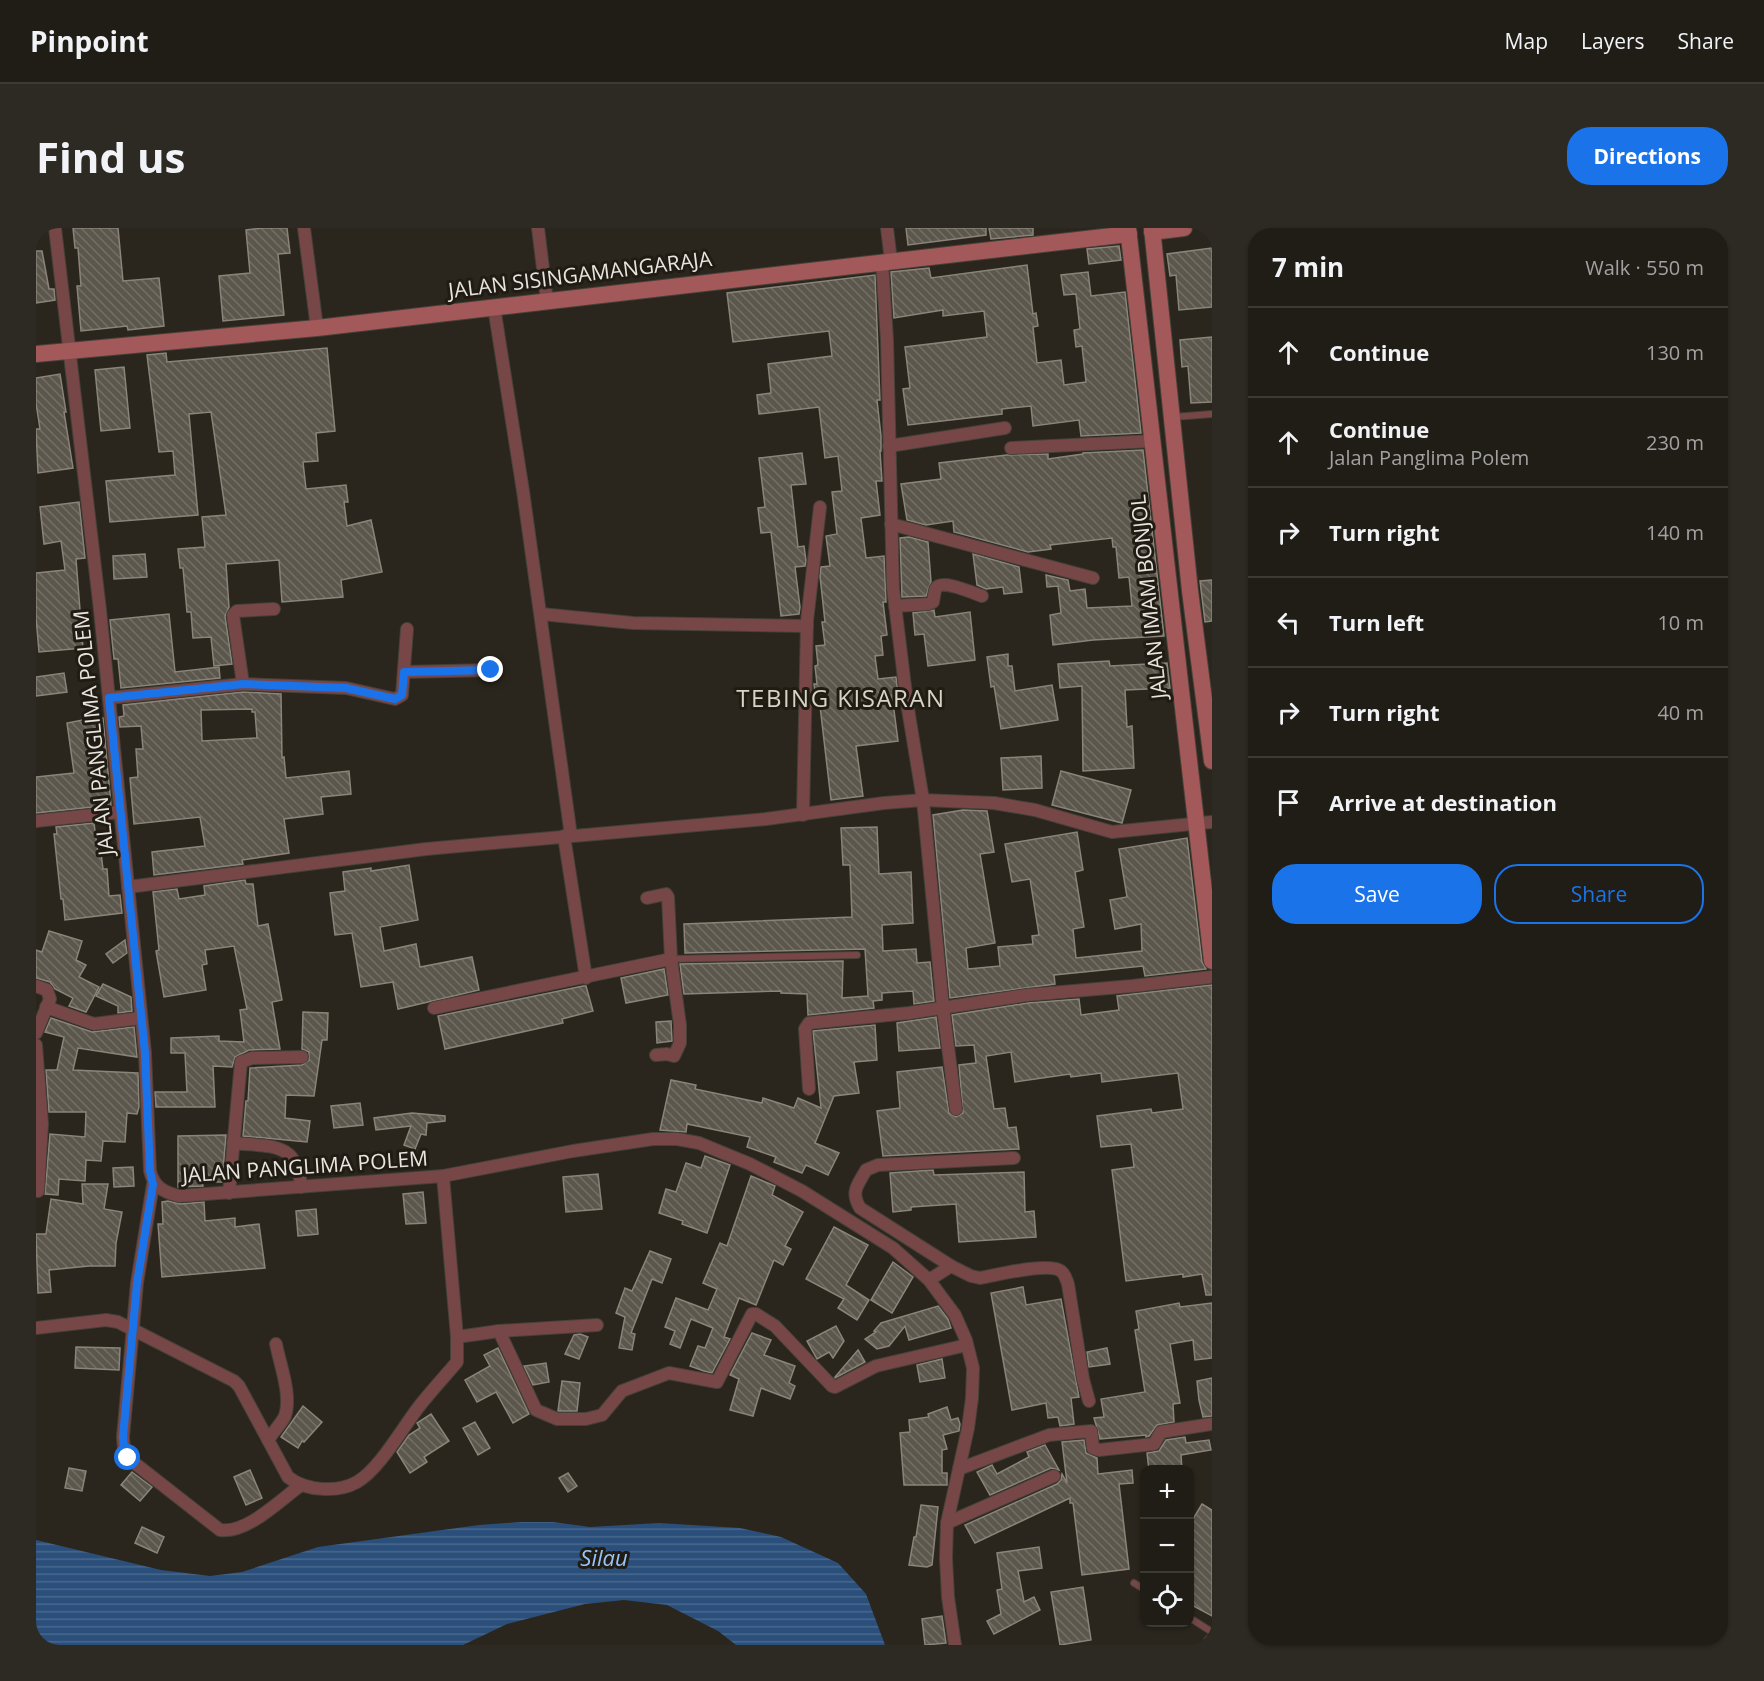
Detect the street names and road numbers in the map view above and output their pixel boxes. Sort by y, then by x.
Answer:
street label: JALAN SISINGAMANGARAJA [445,244,714,304]
street label: JALAN IMAM BONJOL [1123,493,1173,703]
street label: JALAN PANGLIMA POLEM [66,609,120,859]
street label: JALAN PANGLIMA POLEM [179,1143,429,1189]

